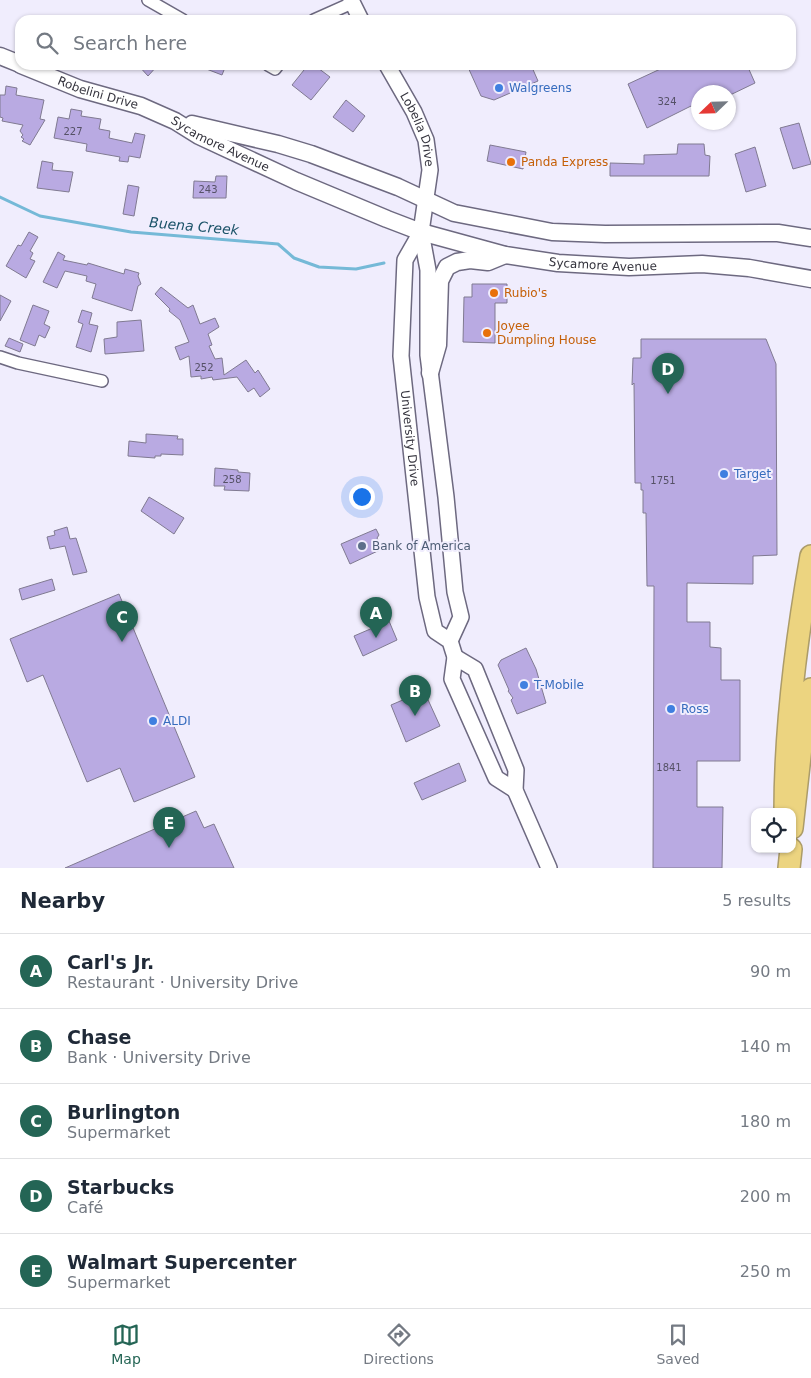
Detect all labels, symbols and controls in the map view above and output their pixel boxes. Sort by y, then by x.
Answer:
search box [15,15,796,70]
icon: search [33,29,61,57]
text: Search here [73,32,187,54]
street label: Robelini Drive [56,74,140,112]
place label: Walgreens [509,81,572,95]
marker: Walgreens [493,82,505,94]
north arrow [691,85,736,130]
street label: Lobelia Drive [397,90,436,167]
house number: 324 [657,96,677,107]
street label: Sycamore Avenue [168,113,271,175]
house number: 227 [63,126,83,137]
place label: Panda Express [521,155,608,169]
marker: Panda Express [505,156,517,168]
house number: 243 [198,184,218,195]
water label: Buena Creek [149,214,240,238]
street label: Sycamore Avenue [548,255,657,274]
place label: Rubio's [504,286,547,300]
marker: Rubio's [488,287,500,299]
place label: Joyee Dumpling House [496,319,596,347]
marker: Joyee Dumpling House [481,327,493,339]
pin: D [652,353,684,394]
house number: 252 [194,362,214,373]
street label: University Drive [398,389,422,487]
place label: Target [733,467,771,481]
marker: Target [718,468,730,480]
house number: 258 [222,474,242,485]
house number: 1751 [650,475,676,486]
your location [349,484,375,510]
place label: Bank of America [372,539,471,553]
marker: Bank of America [356,540,368,552]
pin: A [360,597,392,638]
pin: C [106,601,138,642]
pin: B [399,675,431,716]
place label: T-Mobile [533,678,584,692]
marker: T-Mobile [518,679,530,691]
place label: Ross [681,702,709,716]
marker: Ross [665,703,677,715]
place label: ALDI [163,714,191,728]
marker: ALDI [147,715,159,727]
house number: 1841 [656,762,682,773]
pin: E [153,807,185,848]
map controls [751,808,796,853]
button: locate [751,808,796,853]
text: Nearby [20,889,105,913]
text: 5 results [722,891,791,910]
text: Carl's Jr. [67,951,154,973]
text: A [30,962,42,981]
text: 90 m [750,962,791,981]
text: Restaurant · University Drive [67,973,298,992]
text: Chase [67,1026,132,1048]
text: B [30,1037,42,1056]
text: 140 m [740,1037,791,1056]
text: Bank · University Drive [67,1048,251,1067]
text: Burlington [67,1101,180,1123]
text: C [30,1112,42,1131]
text: 180 m [740,1112,791,1131]
text: Supermarket [67,1123,170,1142]
text: Starbucks [67,1176,174,1198]
text: D [29,1187,43,1206]
text: 200 m [740,1187,791,1206]
text: Café [67,1198,103,1217]
text: Walmart Supercenter [67,1251,296,1273]
text: E [31,1262,41,1281]
text: 250 m [740,1262,791,1281]
text: Supermarket [67,1273,170,1292]
tab: Map [111,1321,141,1367]
tab: Directions [363,1321,434,1367]
tab: Saved [656,1321,700,1367]

